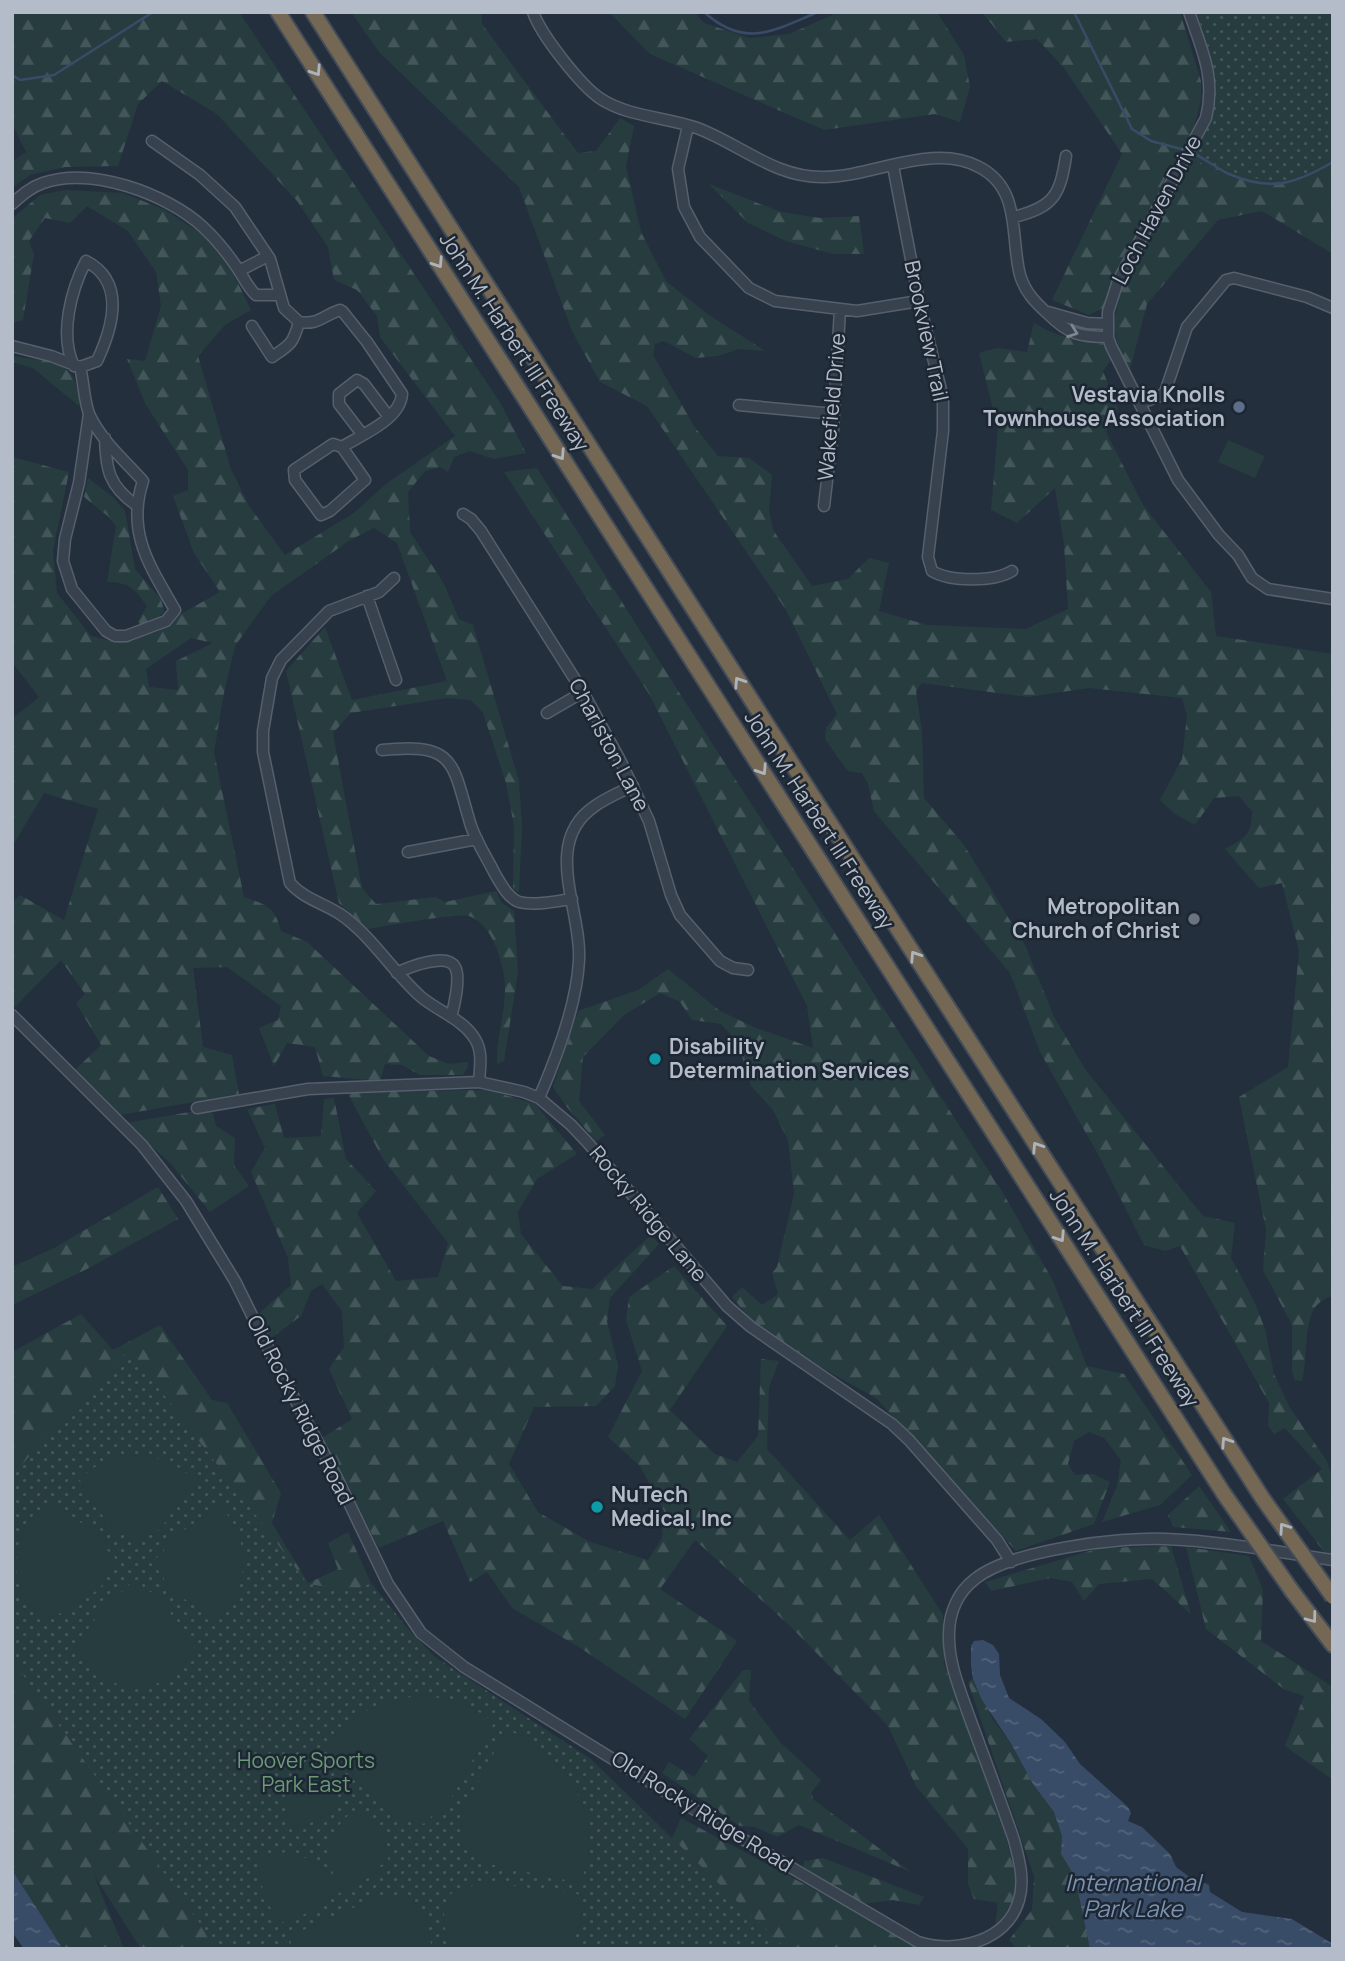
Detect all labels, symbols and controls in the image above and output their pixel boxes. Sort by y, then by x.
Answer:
one-way arrow [307,63,320,76]
street label: Loch Haven Drive [1105,130,1207,289]
street label: John M. Harbert III Freeway [434,227,596,456]
one-way arrow [430,255,443,268]
street label: Brookview Trail [898,258,956,404]
one-way arrow [1066,323,1078,337]
street label: Wakefield Drive [811,332,851,482]
place label: Vestavia Knolls Townhouse Association [983,380,1225,432]
marker: Vestavia Knolls Townhouse Association [1231,399,1247,415]
one-way arrow [552,447,565,460]
street label: Charlston Lane [563,673,657,816]
one-way arrow [734,676,747,689]
street label: John M. Harbert III Freeway [739,705,901,934]
one-way arrow [754,762,767,775]
place label: Metropolitan Church of Christ [1012,892,1180,944]
marker: Metropolitan Church of Christ [1186,911,1202,927]
one-way arrow [910,950,923,963]
place label: Disability Determination Services [669,1032,909,1084]
marker: Disability Determination Services [647,1051,663,1067]
street label: Rocky Ridge Lane [584,1139,714,1287]
one-way arrow [1033,1142,1046,1155]
street label: John M. Harbert III Freeway [1044,1183,1206,1412]
one-way arrow [1052,1230,1065,1243]
street label: Old Rocky Ridge Road [241,1310,361,1509]
one-way arrow [1222,1436,1235,1449]
place label: NuTech Medical, Inc [611,1480,732,1532]
marker: NuTech Medical, Inc [589,1499,605,1515]
one-way arrow [1280,1523,1292,1536]
one-way arrow [1304,1610,1317,1623]
street label: Old Rocky Ridge Road [606,1744,799,1878]
park label: Hoover Sports Park East [237,1746,375,1798]
water label: International Park Lake [1065,1866,1204,1924]

